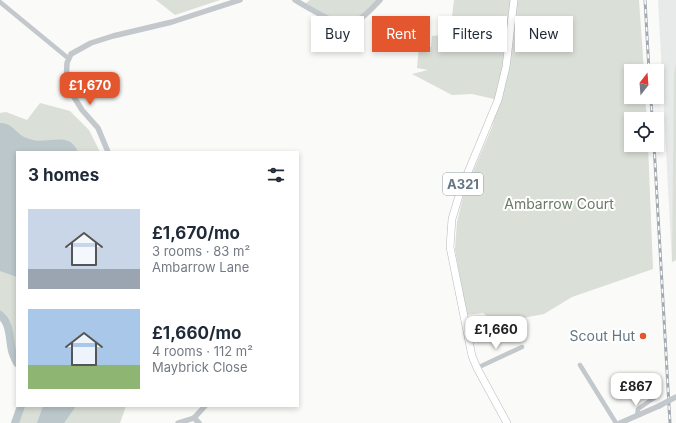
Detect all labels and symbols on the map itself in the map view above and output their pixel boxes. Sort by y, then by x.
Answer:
north arrow [624,64,664,104]
pin: £1,670 [57,72,123,106]
road number: A321 [443,173,483,195]
park label: Ambarrow Court [504,195,614,212]
pin: £1,660 [463,316,529,350]
place label: Scout Hut [570,327,635,344]
marker: Scout Hut [638,331,648,341]
pin: £867 [612,373,660,407]

